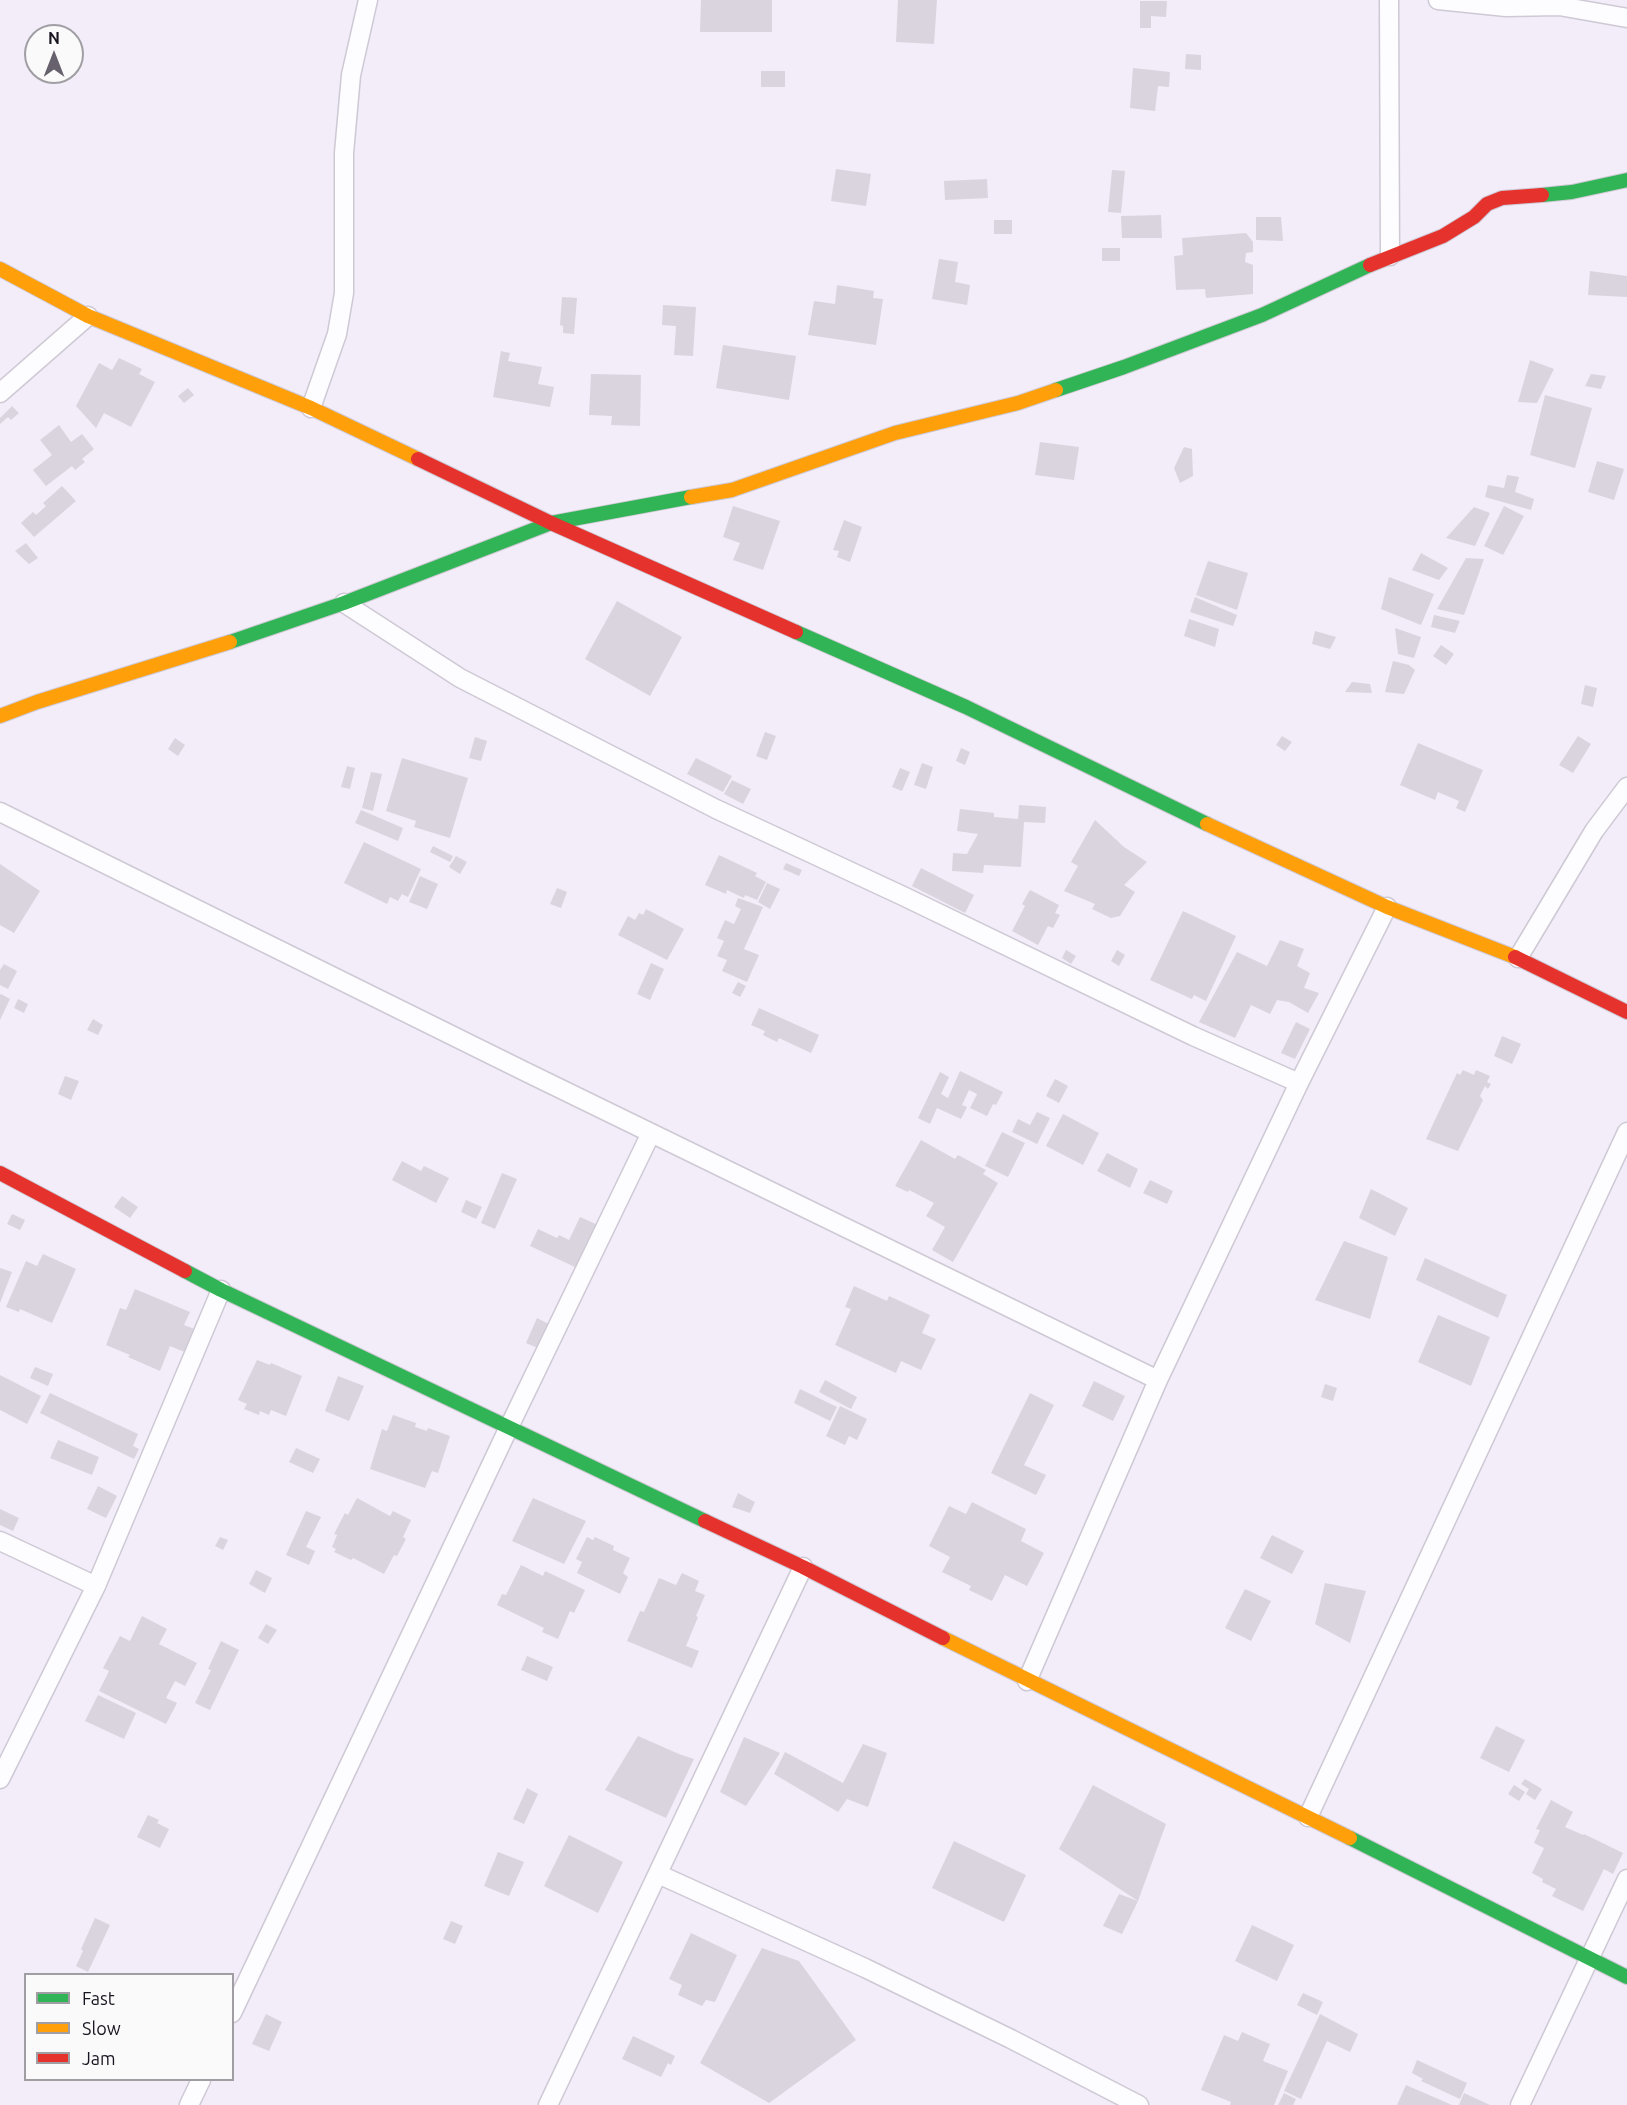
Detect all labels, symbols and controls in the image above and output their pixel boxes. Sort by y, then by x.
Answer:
north arrow [24,24,84,84]
text: N [48,29,60,47]
legend [24,1973,234,2081]
text: Fast [82,1988,115,2008]
text: Slow [82,2018,121,2038]
text: Jam [82,2048,116,2068]

